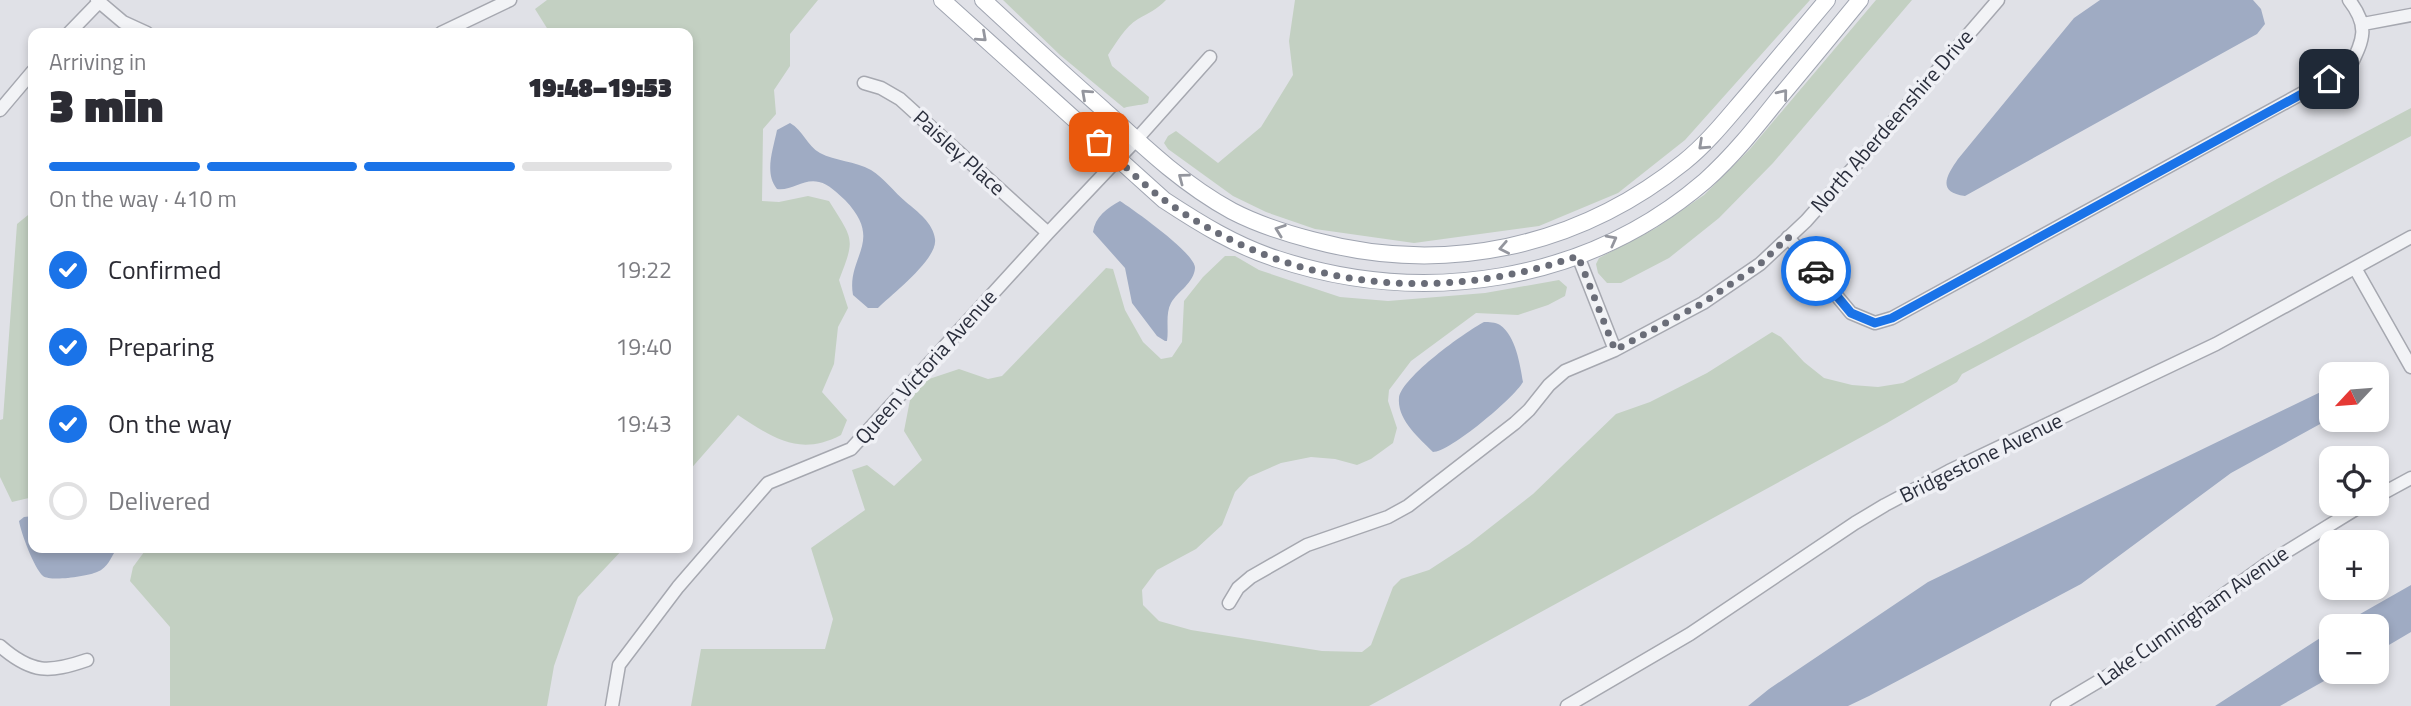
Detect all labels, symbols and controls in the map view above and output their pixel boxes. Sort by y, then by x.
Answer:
street label: North Aberdeenshire Drive [1802,21,1980,219]
one-way arrow [974,29,987,41]
text: Arriving in [49,44,146,79]
pin [2299,49,2359,109]
icon: home [2310,60,2348,98]
text: 19:48–19:53 [528,68,672,107]
text: 3 min [49,70,163,140]
one-way arrow [1775,89,1787,102]
one-way arrow [1081,90,1094,102]
street label: Paisley Place [906,102,1013,203]
pin [1069,112,1129,172]
icon: bag [1080,123,1118,161]
one-way arrow [1698,136,1711,149]
one-way arrow [1178,174,1190,186]
text: On the way · 410 m [49,181,237,216]
one-way arrow [1275,225,1287,239]
one-way arrow [1605,235,1617,249]
courier [1781,236,1851,306]
one-way arrow [1498,240,1510,255]
text: Confirmed [108,250,222,289]
icon: check [49,251,87,289]
text: 19:22 [615,252,672,287]
icon: car [1797,252,1835,290]
street label: Queen Victoria Avenue [847,282,1004,451]
text: Preparing [108,327,214,366]
icon: check [49,328,87,366]
text: 19:40 [615,329,672,364]
north arrow [2319,362,2389,432]
map controls [2319,362,2389,684]
text: On the way [108,404,232,443]
street label: Bridgestone Avenue [1894,404,2067,510]
icon: check [49,405,87,443]
text: 19:43 [615,406,672,441]
button: locate [2319,446,2389,516]
text: Delivered [108,481,211,520]
button: + [2319,530,2389,600]
street label: Lake Cunningham Avenue [2090,537,2295,693]
button: − [2319,614,2389,684]

